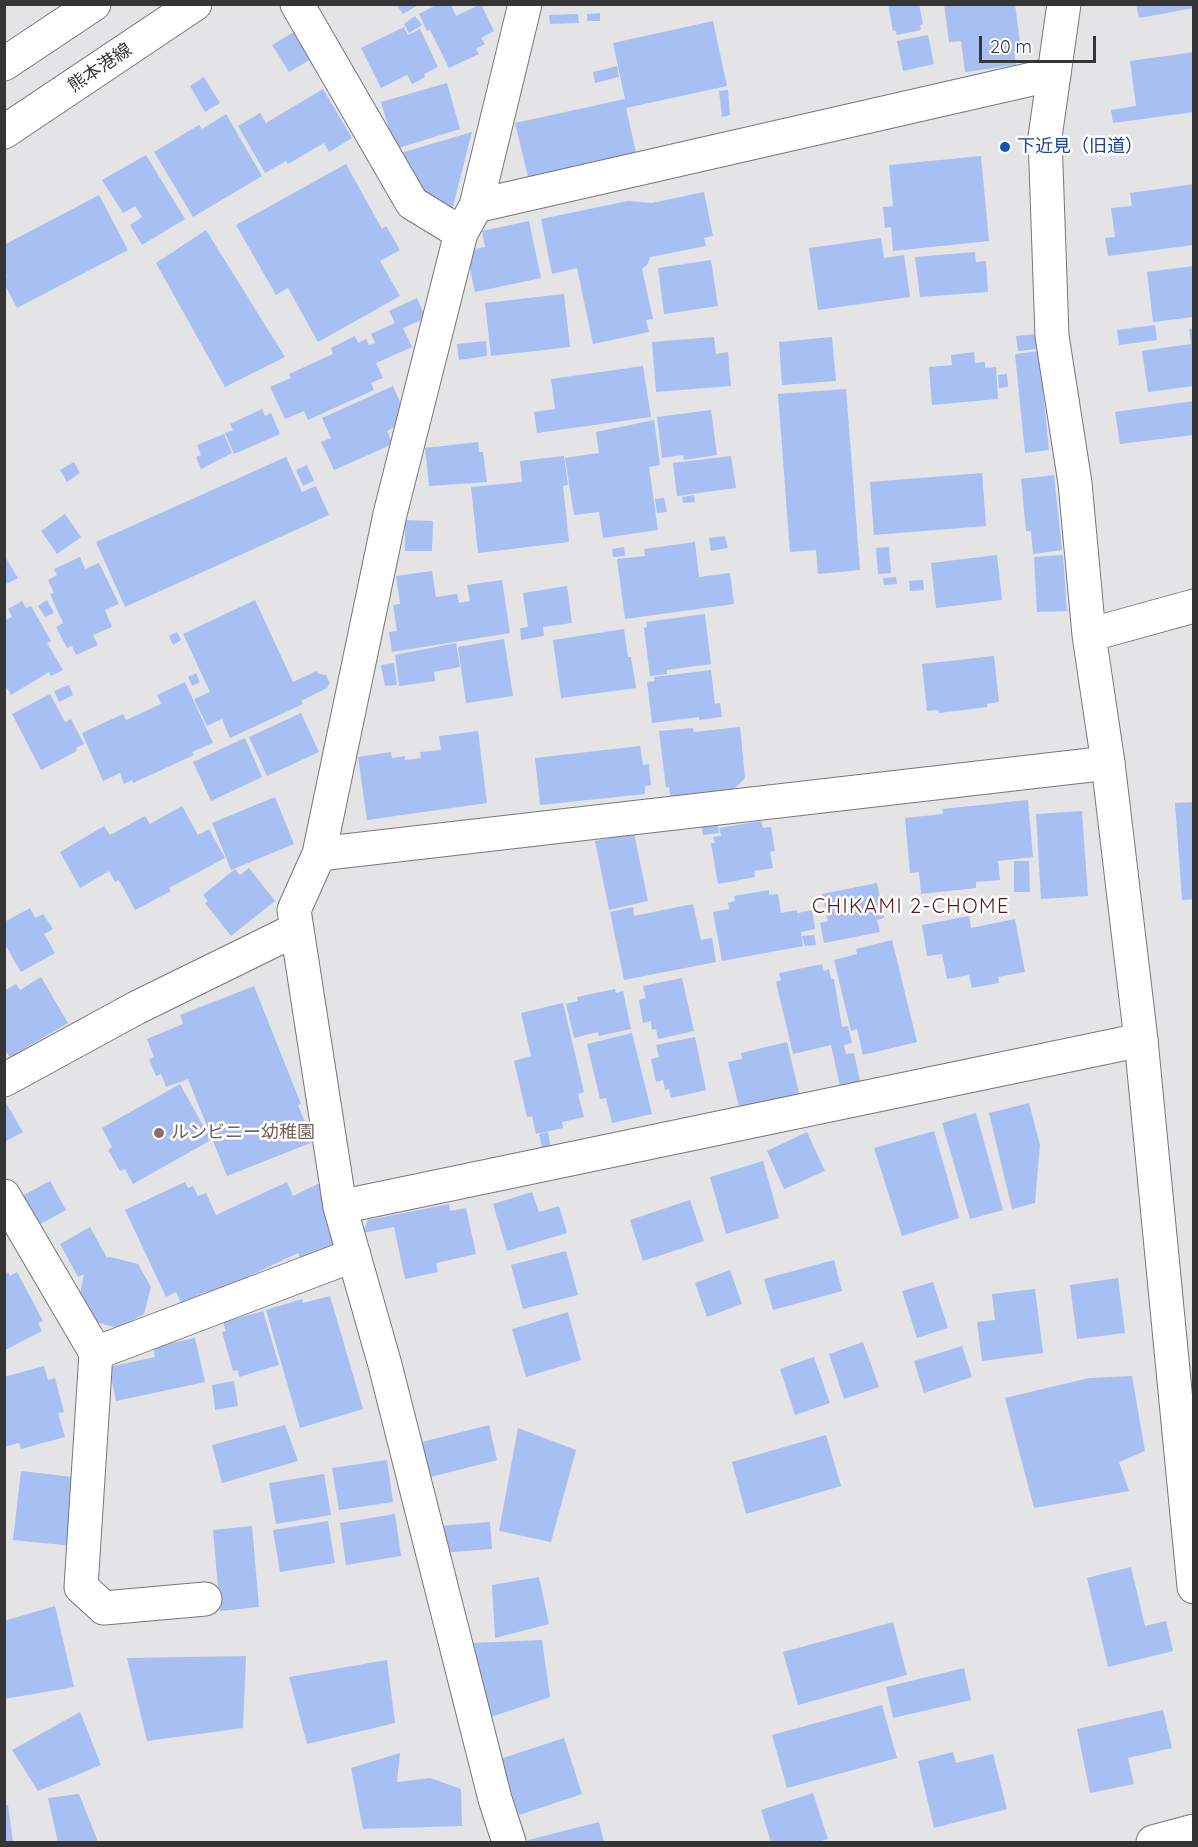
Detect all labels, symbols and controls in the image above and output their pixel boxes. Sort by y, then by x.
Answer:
scale bar [982,24,1099,62]
text: 20 m [990,35,1032,58]
street label: 熊本港線 [64,39,136,97]
place label: 下近見（旧道） [1017,136,1143,158]
marker: 下近見（旧道） [998,140,1012,154]
district label: CHIKAMI 2-CHOME [812,895,1010,919]
place label: ルンビニー幼稚園 [171,1122,315,1144]
marker: ルンビニー幼稚園 [152,1126,166,1140]

